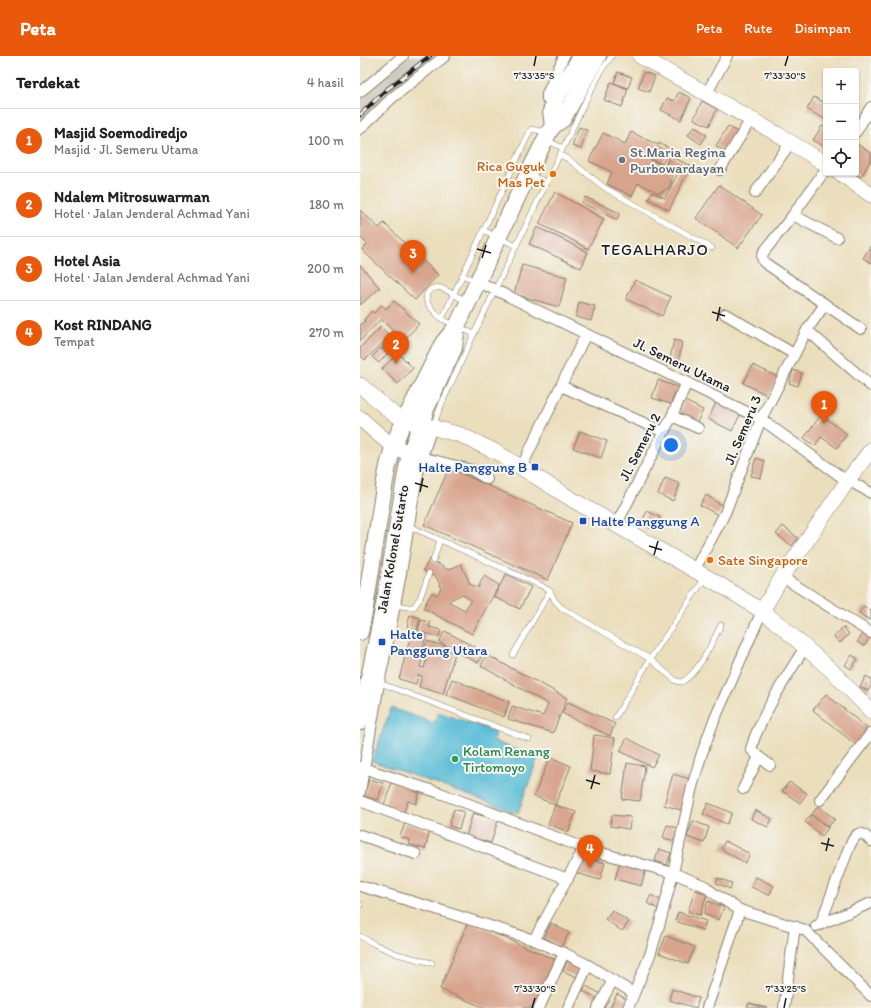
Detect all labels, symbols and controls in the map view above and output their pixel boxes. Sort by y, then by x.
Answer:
text: Peta [20,17,56,40]
text: Peta [696,20,722,37]
text: Rute [744,20,772,37]
text: Disimpan [794,20,851,37]
map controls [823,68,859,176]
button: + [823,68,859,104]
text: 7°33'35"S [514,69,555,82]
text: 7°33'30"S [764,69,806,82]
text: Terdekat [16,72,80,92]
text: 4 hasil [307,75,344,90]
button: − [823,104,859,140]
text: Masjid Soemodiredjo [54,124,187,142]
text: 1 [26,133,32,148]
text: 100 m [308,133,344,148]
button: locate [823,140,859,176]
text: Masjid · Jl. Semeru Utama [54,142,198,157]
place label: St.Maria Regina Purbowardayan [630,144,726,177]
marker: St.Maria Regina Purbowardayan [617,155,627,165]
place label: Rica Guguk Mas Pet [477,158,546,191]
marker: Rica Guguk Mas Pet [548,169,558,179]
text: Ndalem Mitrosuwarman [54,188,210,206]
text: 2 [26,197,32,212]
text: 180 m [309,197,344,212]
text: Hotel · Jalan Jenderal Achmad Yani [54,206,250,221]
pin: 3 [400,240,426,273]
district label: TEGALHARJO [601,240,709,259]
text: Hotel Asia [54,252,120,270]
text: 3 [25,261,33,276]
text: 200 m [307,261,344,276]
text: Hotel · Jalan Jenderal Achmad Yani [54,270,250,285]
text: Kost RINDANG [54,316,152,334]
text: 4 [25,325,33,340]
text: 270 m [309,325,344,340]
pin: 2 [383,331,409,364]
text: Tempat [54,334,95,349]
street label: Jl. Semeru Utama [630,334,734,396]
pin: 1 [811,391,837,424]
street label: Jl. Semeru 3 [721,392,765,467]
street label: Jl. Semeru 2 [616,410,665,484]
your location [661,435,681,455]
place label: Halte Panggung B [418,459,527,476]
marker: Halte Panggung B [530,462,540,472]
street label: Jalan Kolonel Sutarto [373,483,413,615]
place label: Halte Panggung A [591,513,699,530]
marker: Halte Panggung A [578,516,588,526]
place label: Sate Singapore [718,552,808,569]
marker: Sate Singapore [705,555,715,565]
place label: Halte Panggung Utara [390,626,488,659]
marker: Halte Panggung Utara [377,637,387,647]
place label: Kolam Renang Tirtomoyo [463,743,551,776]
marker: Kolam Renang Tirtomoyo [450,754,460,764]
pin: 4 [577,835,603,868]
text: 7°33'30"S [514,982,556,995]
text: 7°33'25"S [766,982,807,995]

